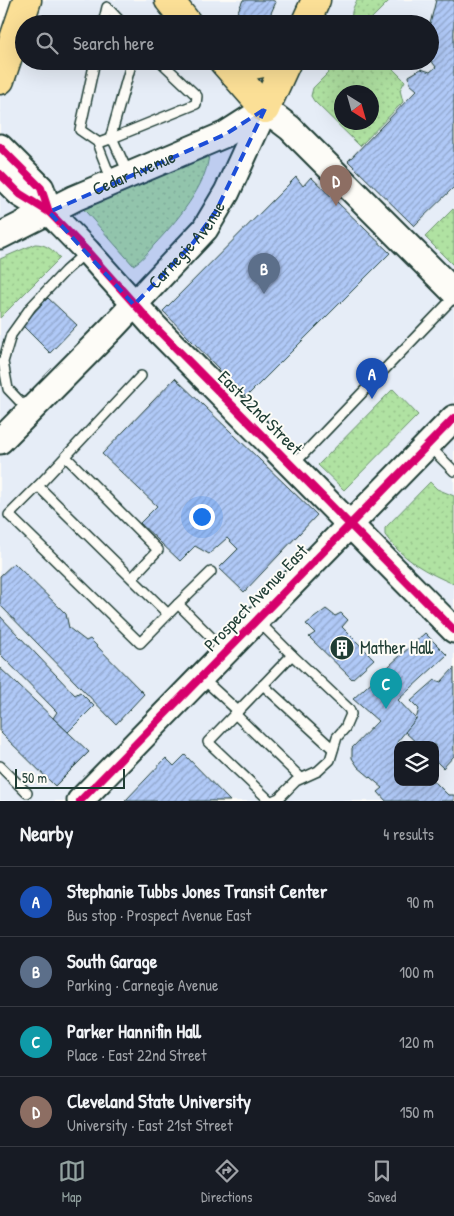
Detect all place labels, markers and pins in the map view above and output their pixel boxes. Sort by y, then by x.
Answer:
pin: D [320,165,352,206]
pin: B [248,253,280,294]
pin: A [356,358,388,399]
building icon: Mather Hall [329,635,355,661]
place label: Mather Hall [360,635,433,660]
pin: C [370,668,402,709]

